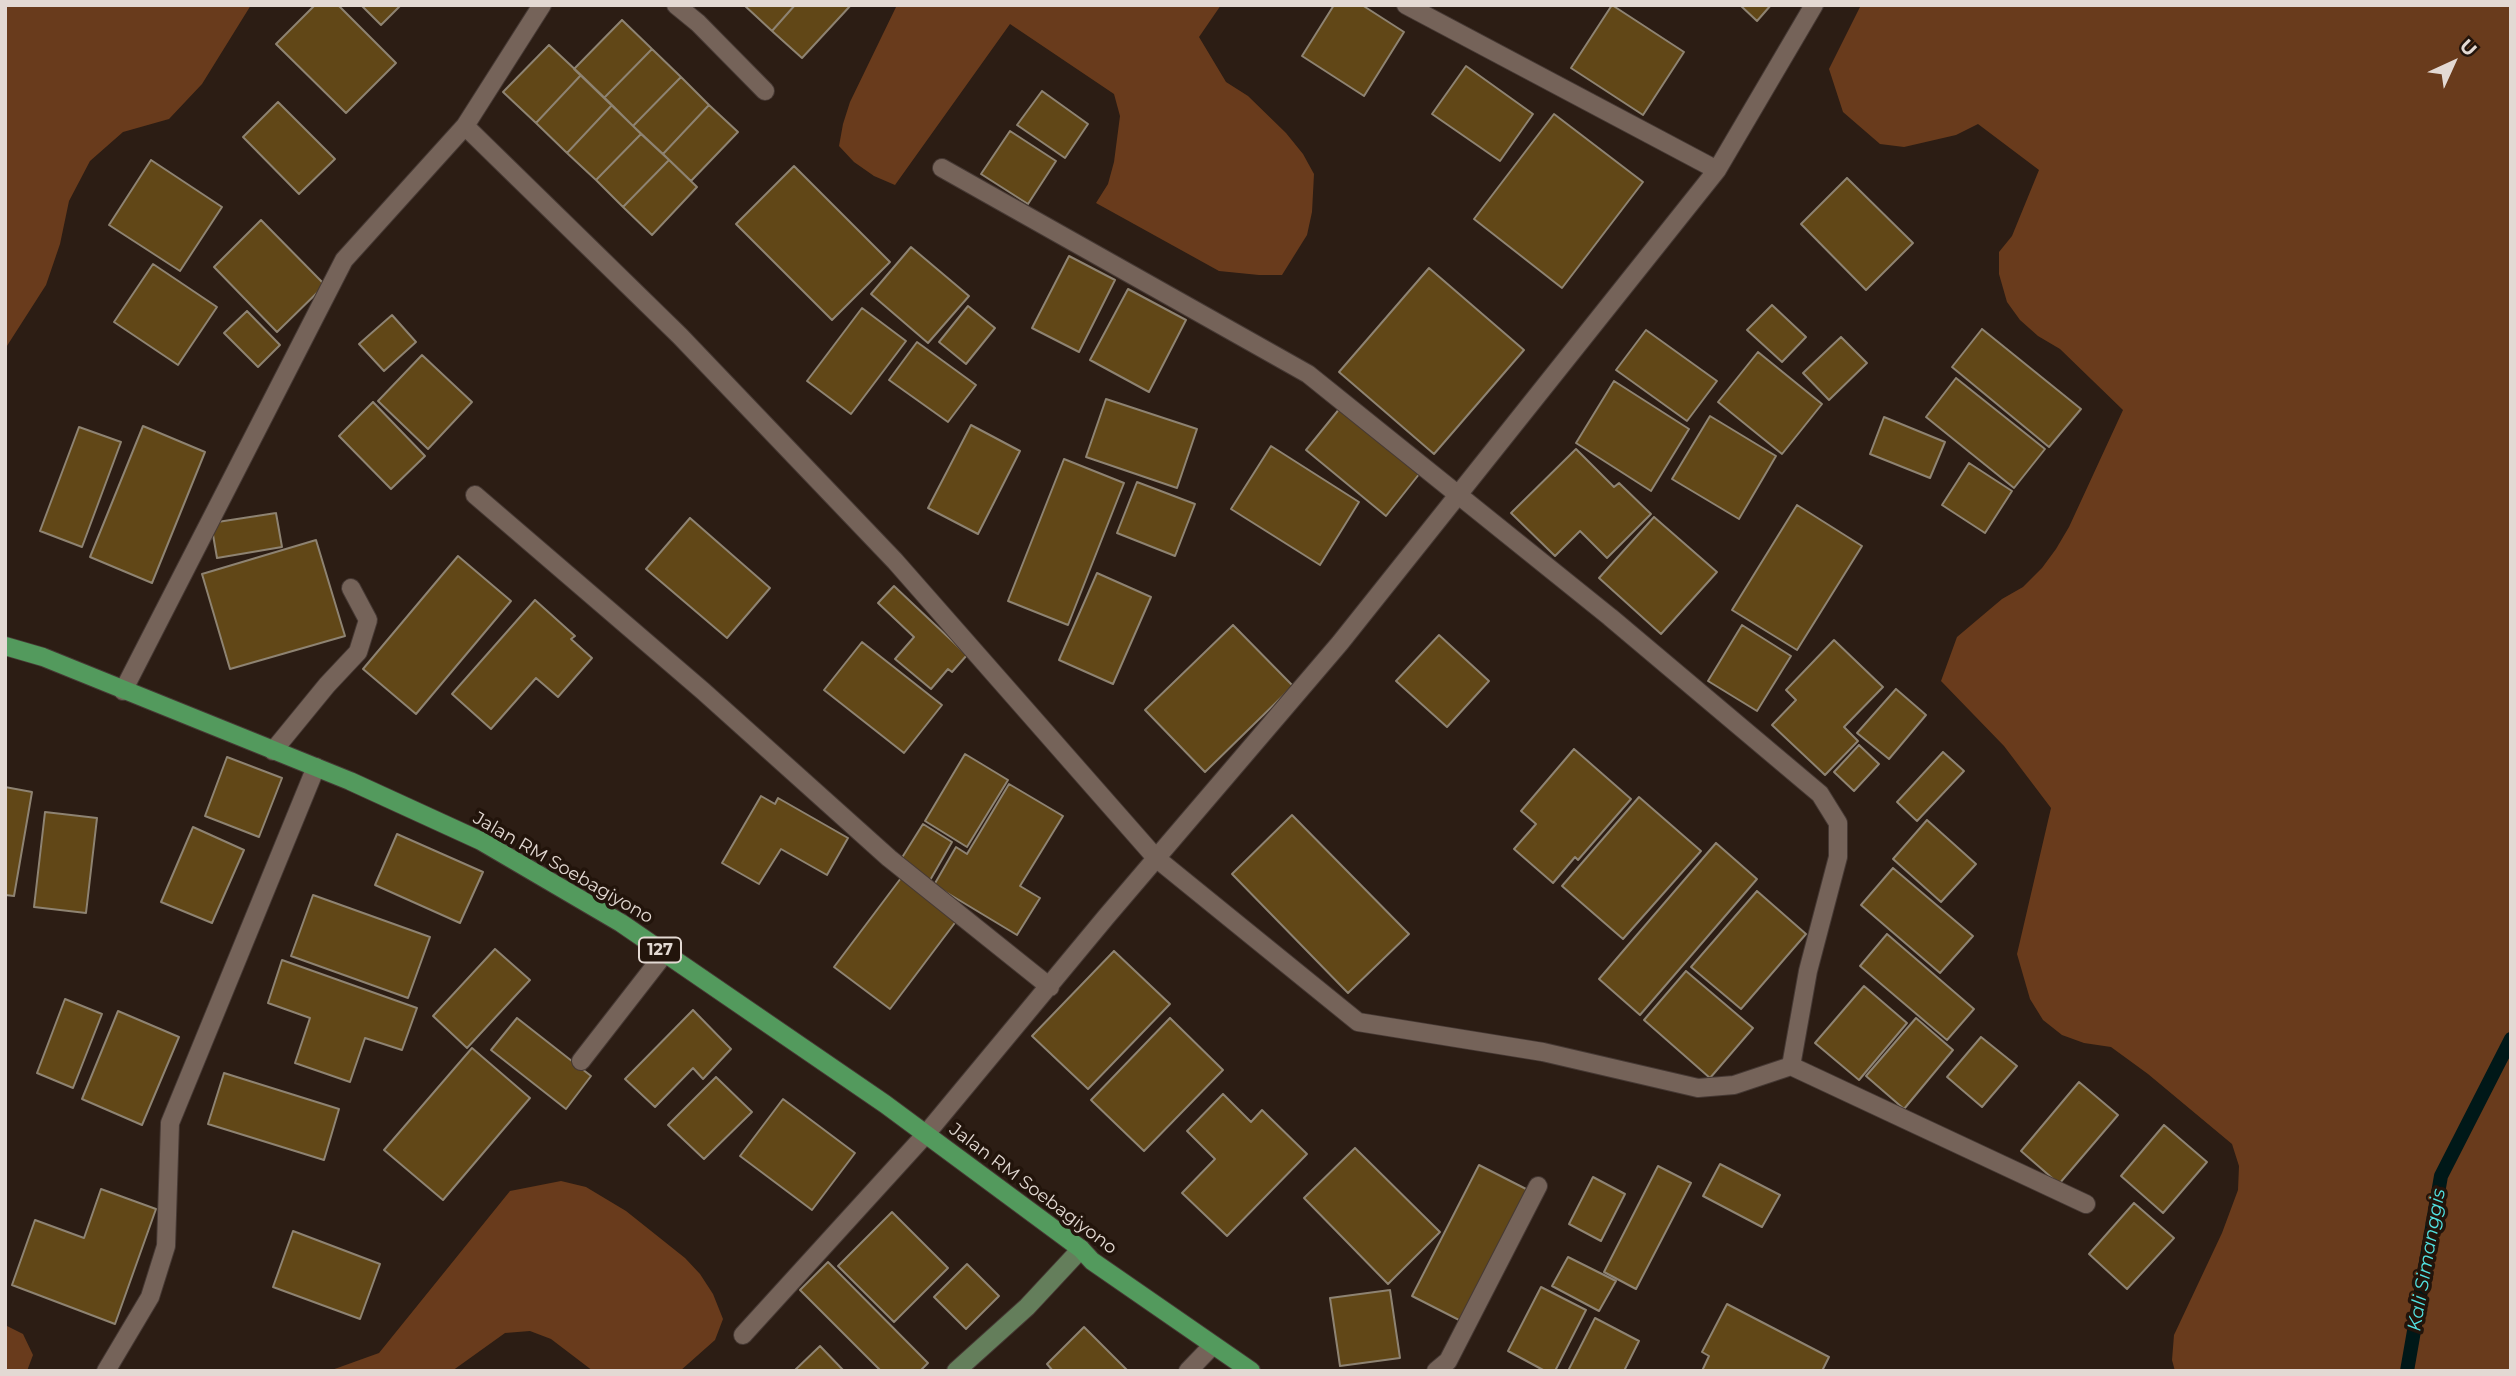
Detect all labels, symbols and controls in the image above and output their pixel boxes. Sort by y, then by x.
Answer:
north arrow [2418,28,2488,98]
text: U [2455,34,2482,61]
street label: Jalan RM Soebagiyono [469,808,657,928]
road number: 127 [639,938,681,962]
street label: Jalan RM Soebagiyono [945,1119,1121,1259]
water label: Kali Simanggis [2403,1187,2451,1333]

